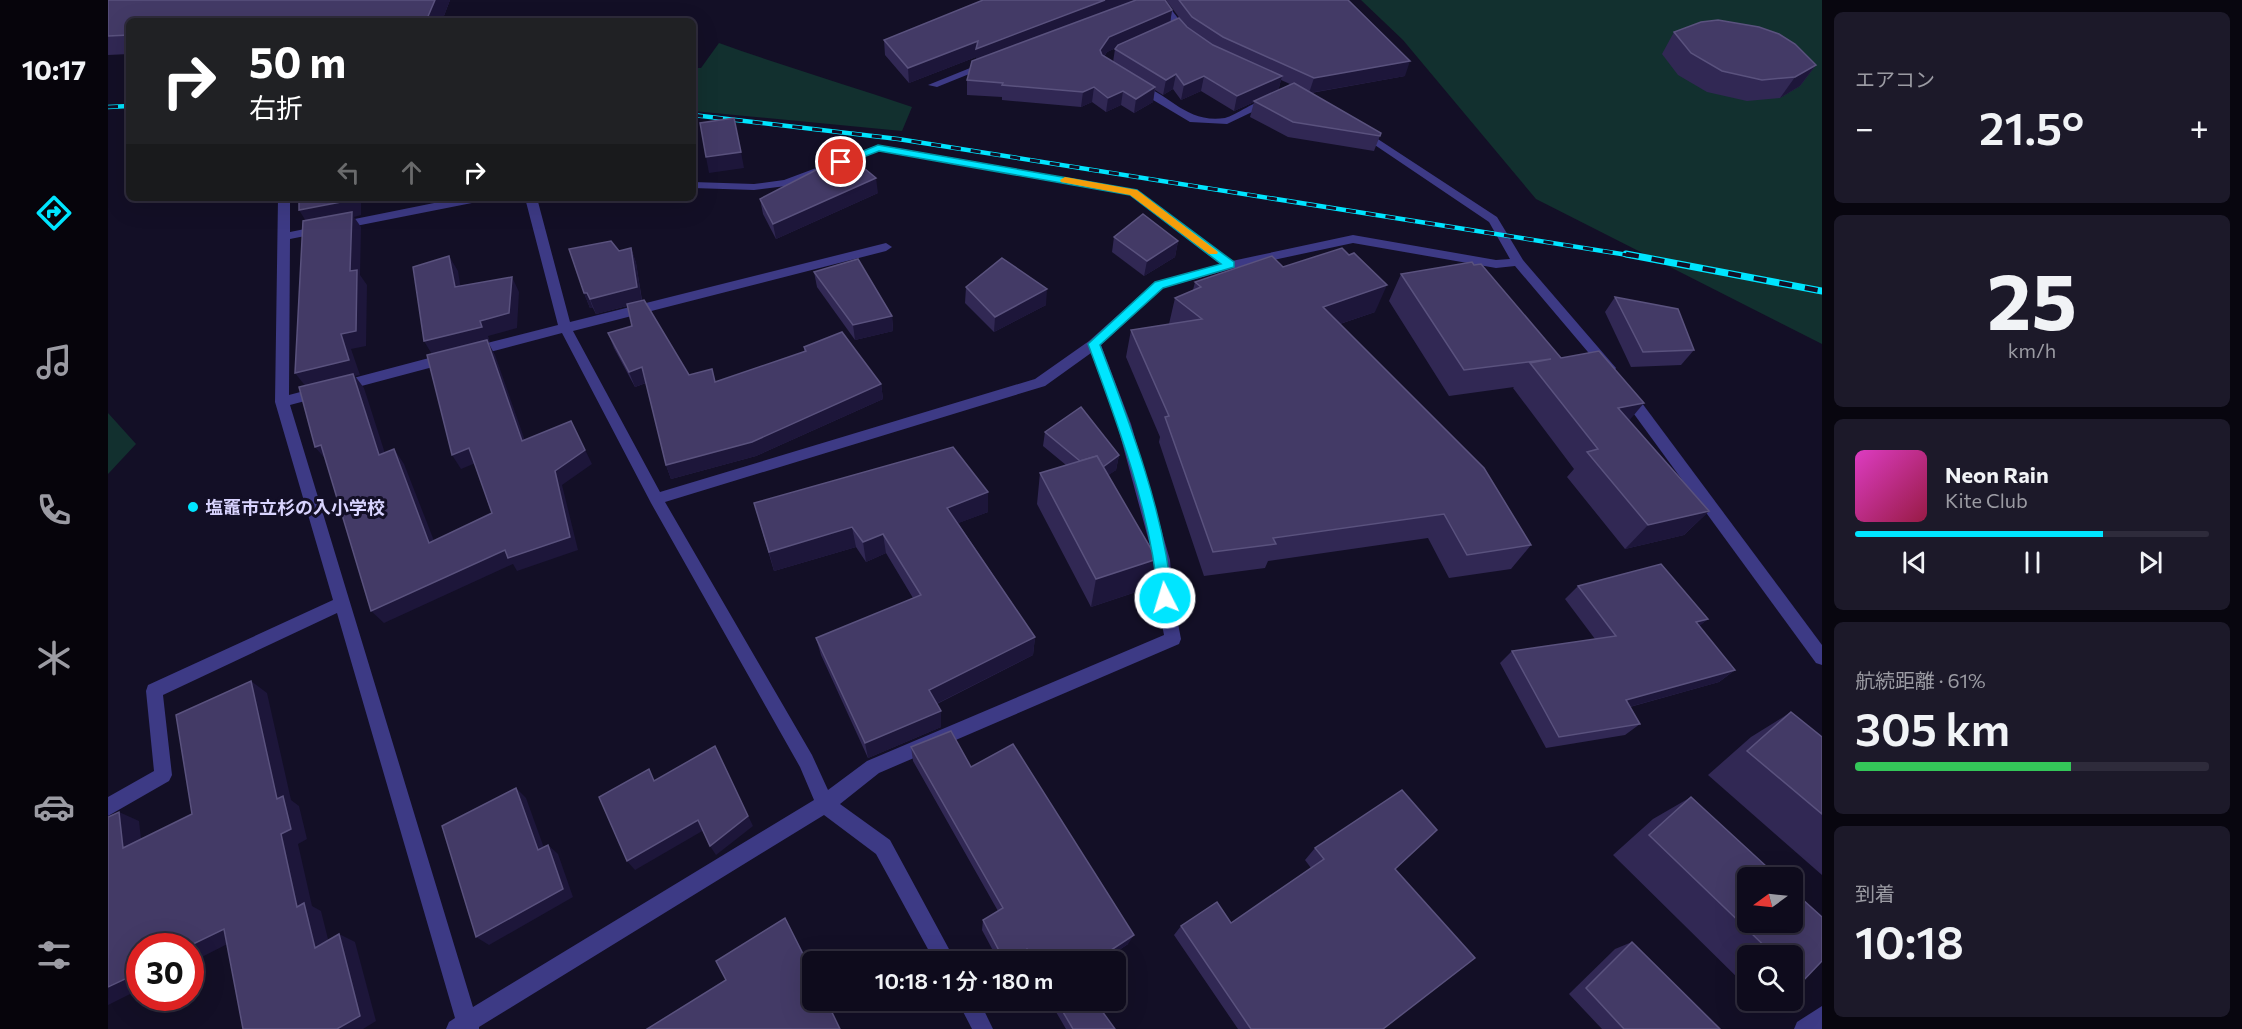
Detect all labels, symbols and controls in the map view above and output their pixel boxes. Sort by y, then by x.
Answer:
text: 50 m [249,35,346,87]
icon: right [150,42,228,120]
text: 10:17 [22,53,86,86]
text: エアコン [1855,67,1935,91]
text: 右折 [249,91,303,124]
text: 21.5° [1979,99,2084,154]
text: − [1855,106,1874,147]
text: + [2190,106,2209,147]
pin [815,136,866,187]
icon: arrive [824,145,857,178]
icon: left [332,156,365,189]
icon: ahead [395,156,428,189]
icon: right [458,156,491,189]
icon: directions [33,192,75,234]
text: 25 [1987,251,2077,346]
text: km/h [2008,338,2056,362]
icon: music [33,341,75,383]
text: Neon Rain [1945,461,2049,488]
text: Kite Club [1945,488,2028,512]
icon: phone [33,489,75,531]
place label: 塩竈市立杉の入小学校 [205,496,385,518]
marker: 塩竈市立杉の入小学校 [186,500,200,514]
icon: previous [1898,546,1931,579]
icon: pause [2016,546,2049,579]
icon: next [2134,546,2167,579]
position arrow [1133,566,1197,630]
icon: climate [33,637,75,679]
text: 航続距離 · 61% [1855,668,1986,692]
text: 305 km [1855,700,2010,755]
icon: car [33,786,75,828]
north arrow [1737,867,1803,933]
map controls [1737,867,1803,1011]
text: 到着 [1855,881,1895,905]
text: 10:18 [1855,913,1964,968]
speed limit sign: 30 [126,933,204,1011]
icon: filters [33,934,75,976]
button: search [1737,945,1803,1011]
text: 10:18 · 1 分 · 180 m [875,967,1053,994]

